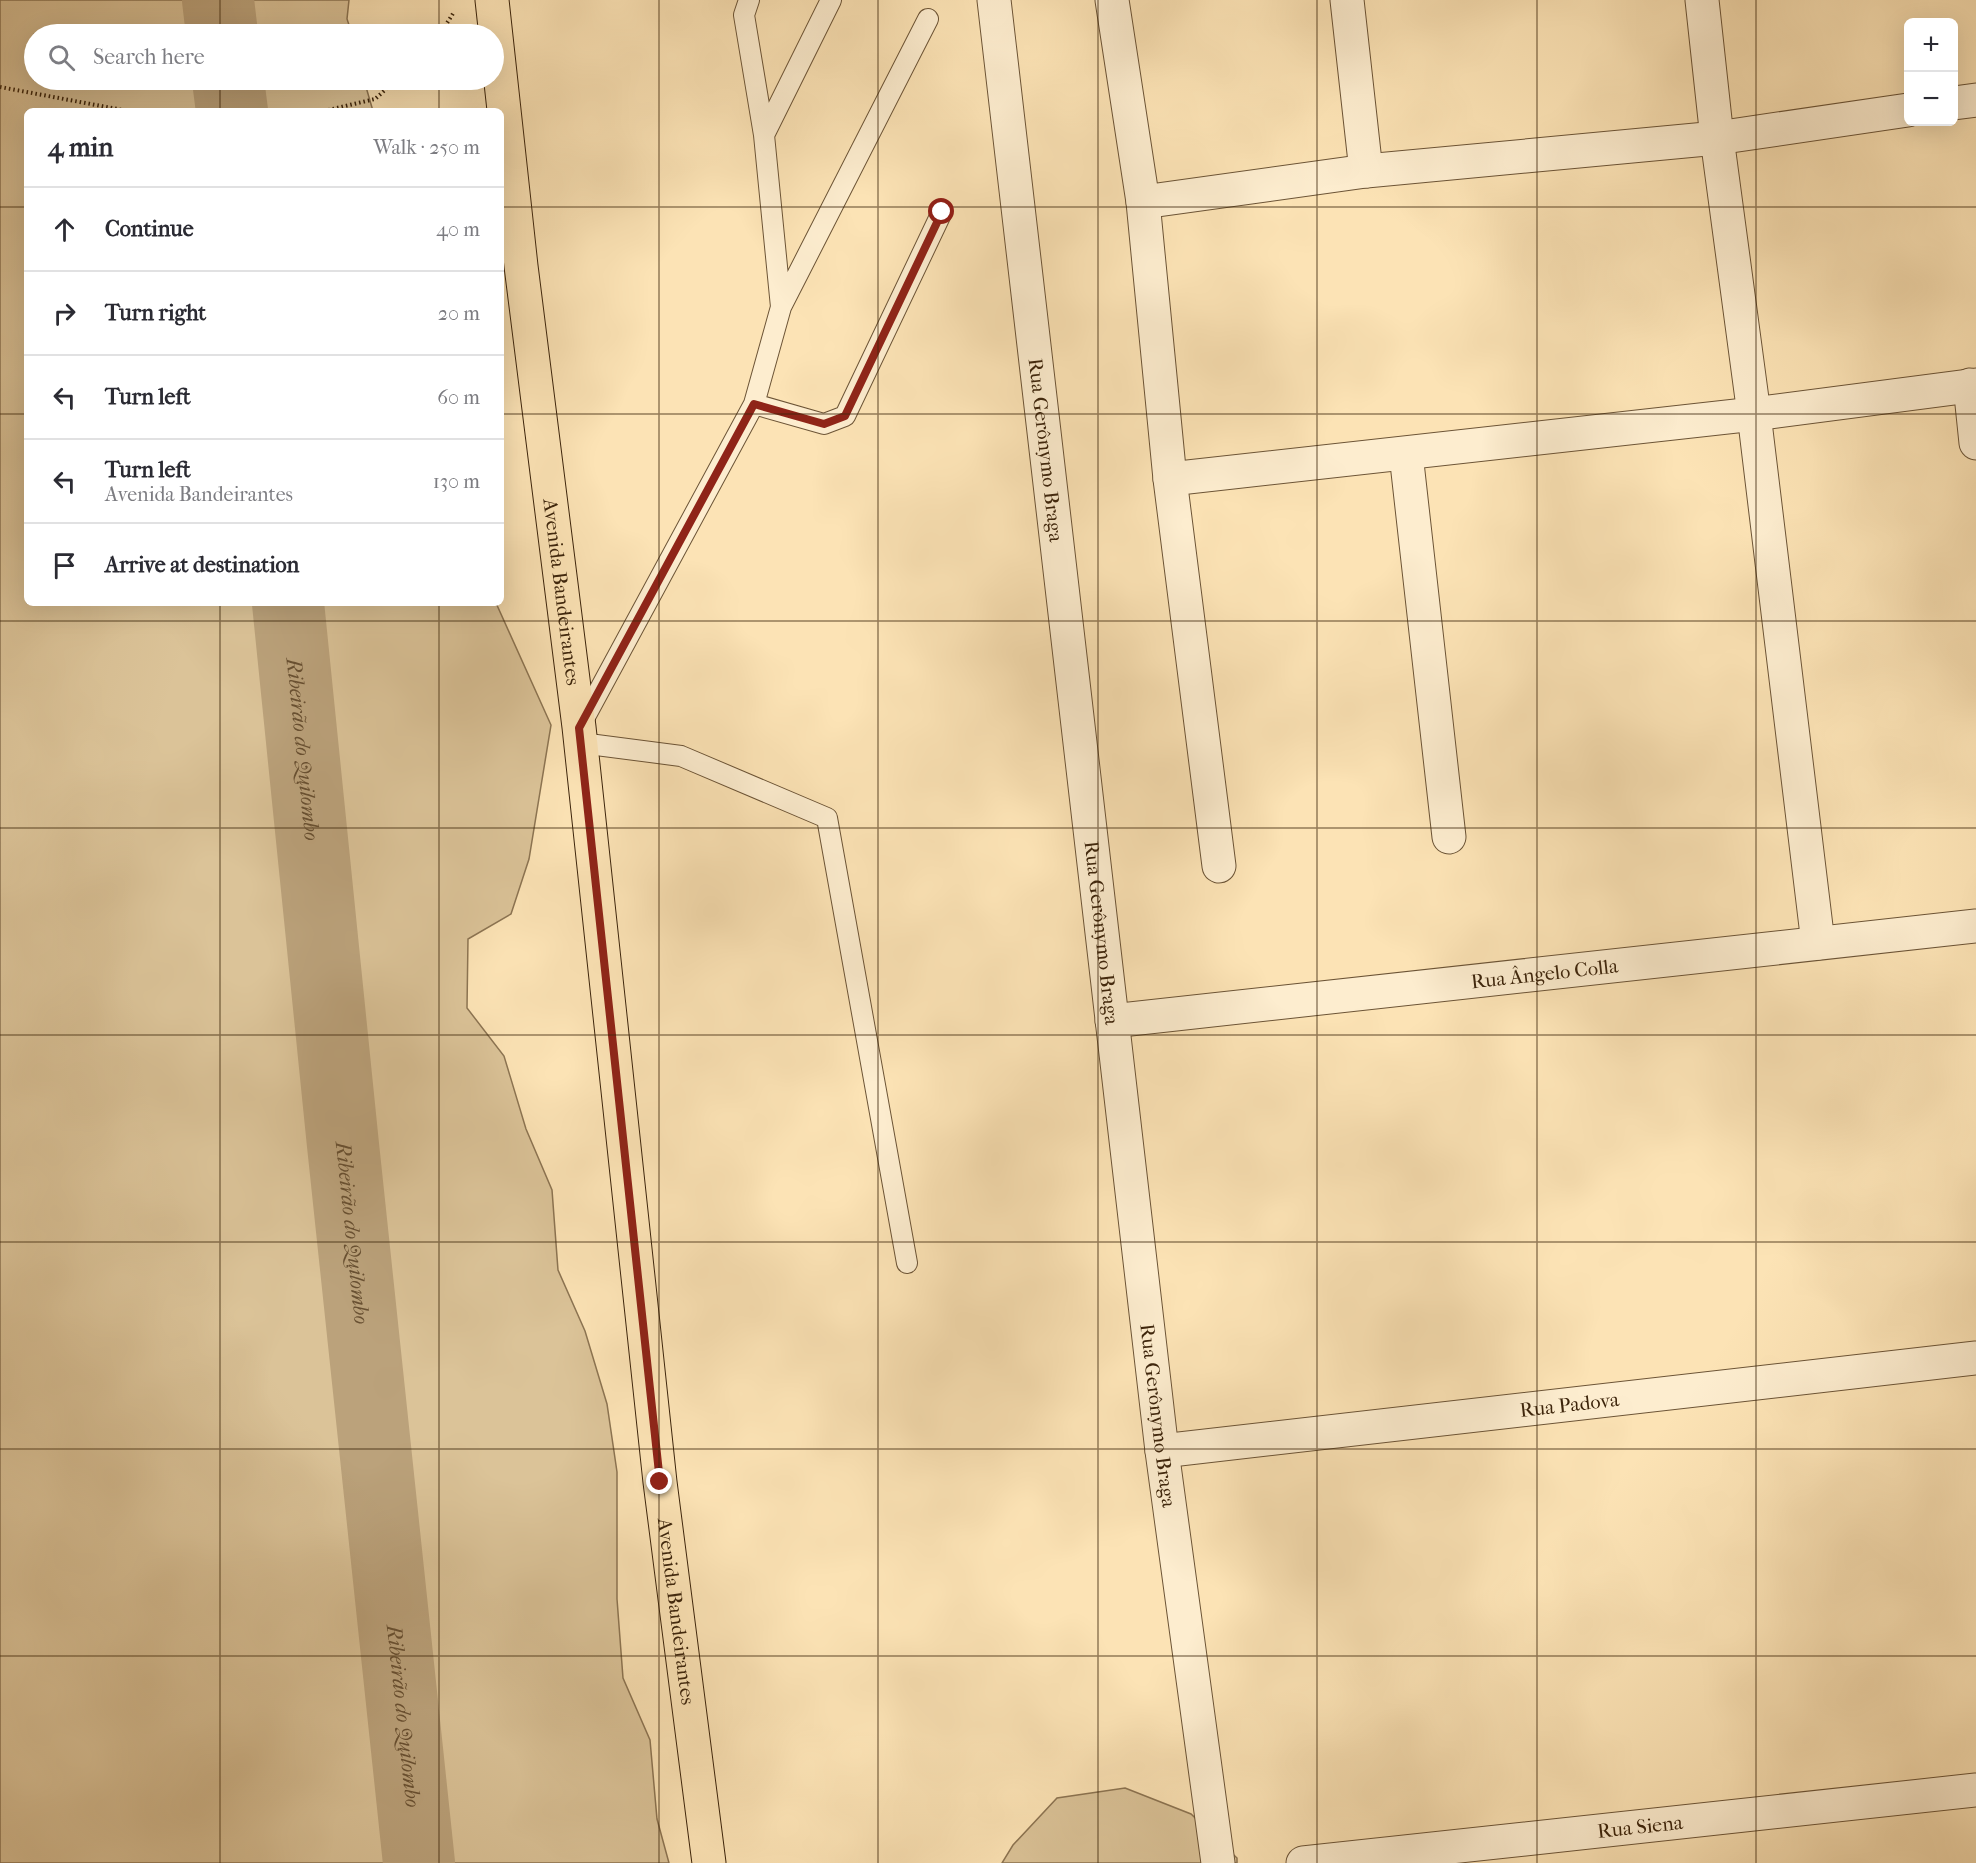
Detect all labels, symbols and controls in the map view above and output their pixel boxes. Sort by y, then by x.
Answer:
map controls [1904,18,1958,126]
button: + [1904,18,1958,72]
search box [24,24,504,90]
icon: search [45,41,78,74]
text: Search here [93,44,205,70]
button: − [1904,72,1958,126]
text: 4 min [48,132,113,163]
text: Walk · 250 m [373,136,480,159]
route start [928,198,954,224]
icon: ahead [48,213,81,246]
text: Continue [105,216,194,242]
text: 40 m [436,218,480,241]
icon: right [48,297,81,330]
text: Turn right [105,300,206,326]
text: 20 m [438,302,480,325]
street label: Rua Gerônymo Braga [1024,357,1068,544]
icon: left [48,381,81,414]
text: Turn left [105,384,191,410]
text: 60 m [437,386,480,409]
text: Turn left [105,457,191,483]
icon: left [48,465,81,498]
text: 130 m [433,470,480,493]
text: Avenida Bandeirantes [105,483,293,506]
street label: Avenida Bandeirantes [539,496,585,687]
icon: arrive [48,549,81,582]
text: Arrive at destination [105,552,299,578]
water label: Ribeirão do Quilombo [281,655,324,842]
street label: Rua Gerônymo Braga [1080,840,1124,1027]
street label: Rua Ângelo Colla [1470,954,1620,993]
water label: Ribeirão do Quilombo [330,1138,374,1325]
street label: Rua Gerônymo Braga [1136,1322,1181,1509]
street label: Rua Padova [1518,1387,1621,1422]
route end [646,1468,672,1494]
street label: Avenida Bandeirantes [653,1516,700,1706]
water label: Ribeirão do Quilombo [382,1622,425,1809]
street label: Rua Siena [1596,1810,1685,1843]

